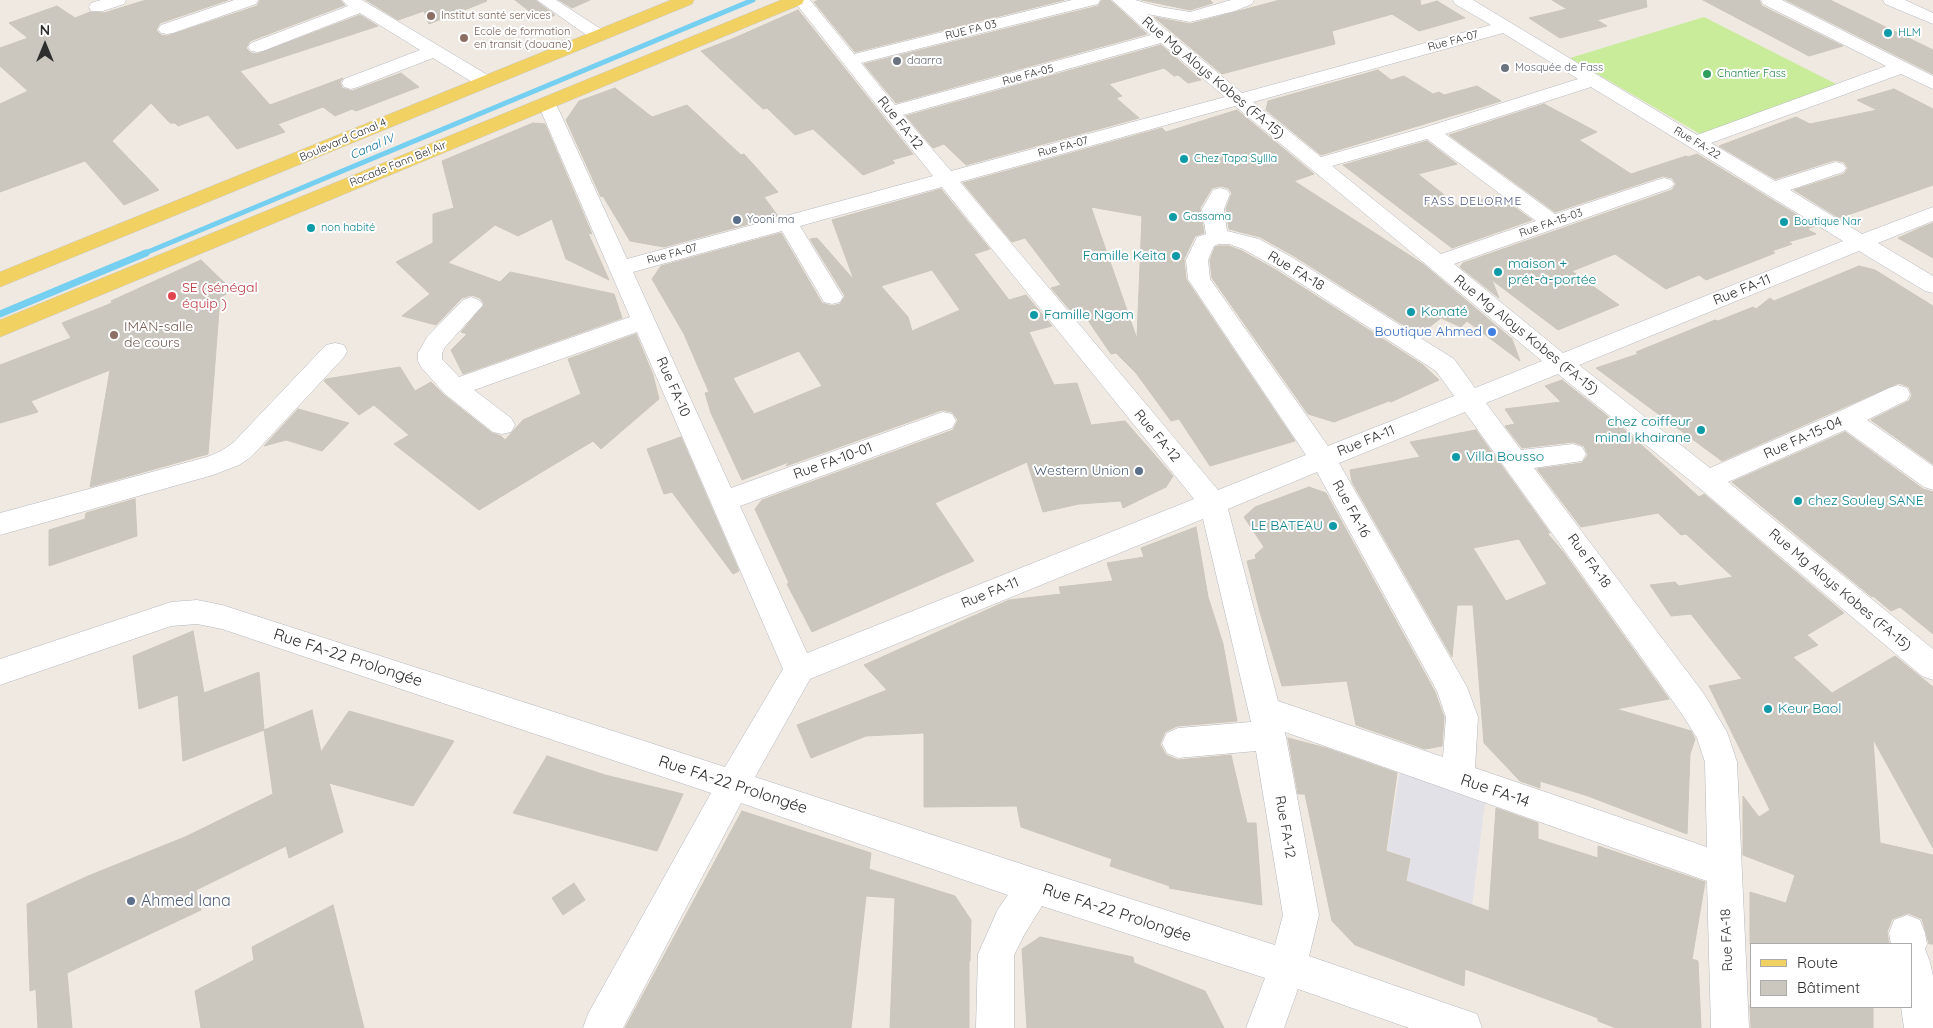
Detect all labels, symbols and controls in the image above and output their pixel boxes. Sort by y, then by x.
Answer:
place label: Institut santé services [441,9,551,23]
marker: Institut santé services [425,10,437,22]
street label: Rue Mg Aloys Kobes (FA-15) [1138,13,1288,143]
street label: RUE FA 03 [944,17,998,43]
north arrow [20,20,70,70]
text: N [40,21,50,39]
place label: Ecole de formation en transit (douane) [474,25,572,51]
place label: HLM [1898,26,1921,40]
marker: HLM [1882,27,1894,39]
street label: Rue FA-07 [1426,28,1480,54]
marker: Ecole de formation en transit (douane) [458,32,470,44]
place label: daarra [907,54,942,68]
marker: daarra [891,55,903,67]
place label: Mosquée de Fass [1515,61,1603,75]
street label: Rue FA-05 [1001,62,1055,88]
marker: Mosquée de Fass [1499,62,1511,74]
place label: Chantier Fass [1717,67,1786,81]
marker: Chantier Fass [1701,68,1713,80]
street label: Rue FA-12 [874,93,926,153]
street label: Boulevard Canal 4 [298,116,388,164]
street label: Rue FA-22 [1671,124,1723,162]
water label: Canal IV [348,131,396,163]
street label: Rue FA-07 [1036,134,1090,160]
street label: Rocade Fann Bel Air [348,139,448,189]
place label: Chez Tapa Syllla [1194,152,1277,166]
marker: Chez Tapa Syllla [1178,153,1190,165]
district label: FASS DELORME [1422,194,1524,208]
street label: Rue FA-15-03 [1518,206,1584,240]
place label: Gassama [1183,210,1231,224]
marker: Gassama [1167,211,1179,223]
place label: Yooni ma [747,213,794,227]
marker: Yooni ma [731,214,743,226]
place label: Boutique Nar [1794,215,1861,229]
marker: Boutique Nar [1778,216,1790,228]
place label: non habité [321,221,375,235]
marker: non habité [305,222,317,234]
street label: Rue FA-07 [645,241,699,267]
place label: Famille Keita [1083,248,1166,264]
street label: Rue FA-18 [1265,248,1327,294]
marker: Famille Keita [1170,250,1182,262]
place label: maison + prét-à-portée [1508,256,1596,288]
marker: maison + prét-à-portée [1492,266,1504,278]
street label: Rue FA-11 [1711,271,1773,309]
street label: Rue Mg Aloys Kobes (FA-15) [1450,272,1602,398]
place label: SE (sénégal équip ) [182,280,258,312]
marker: SE (sénégal équip ) [166,290,178,302]
place label: Konaté [1421,304,1468,320]
marker: Konaté [1405,306,1417,318]
place label: Famille Ngom [1044,307,1134,323]
marker: Famille Ngom [1028,309,1040,321]
place label: IMAN-salle de cours [124,319,193,352]
place label: Boutique Ahmed [1374,324,1482,340]
marker: Boutique Ahmed [1486,326,1498,338]
marker: IMAN-salle de cours [108,329,120,341]
street label: Rue FA-10 [652,354,694,420]
street label: Rue FA-12 [1130,406,1184,466]
street label: Rue FA-15-04 [1761,413,1845,463]
place label: chez coiffeur minal khairane [1595,414,1691,447]
street label: Rue FA-11 [1335,422,1397,460]
marker: chez coiffeur minal khairane [1695,424,1707,436]
street label: Rue FA-10-01 [791,439,875,483]
place label: Villa Bousso [1466,449,1544,465]
marker: Villa Bousso [1450,451,1462,463]
place label: Western Union [1034,463,1129,479]
marker: Western Union [1133,465,1145,477]
street label: Rue FA-16 [1328,477,1374,541]
place label: chez Souley SANE [1808,493,1924,509]
marker: chez Souley SANE [1792,495,1804,507]
place label: LE BATEAU [1251,518,1323,534]
marker: LE BATEAU [1327,520,1339,532]
street label: Rue Mg Aloys Kobes (FA-15) [1765,525,1915,655]
street label: Rue FA-18 [1564,531,1614,591]
street label: Rue FA-11 [959,574,1021,612]
street label: Rue FA-22 Prolongée [271,625,425,691]
place label: Keur Baol [1778,701,1842,717]
marker: Keur Baol [1762,703,1774,715]
street label: Rue FA-22 Prolongée [656,752,810,818]
street label: Rue FA-14 [1458,770,1532,812]
street label: Rue FA-12 [1271,794,1299,860]
street label: Rue FA-22 Prolongée [1040,880,1194,946]
place label: Ahmed Iana [141,891,231,911]
marker: Ahmed Iana [125,895,137,907]
street label: Rue FA-18 [1718,908,1736,972]
legend [1750,943,1913,1008]
text: Route [1797,953,1838,972]
text: Bâtiment [1797,978,1860,997]

